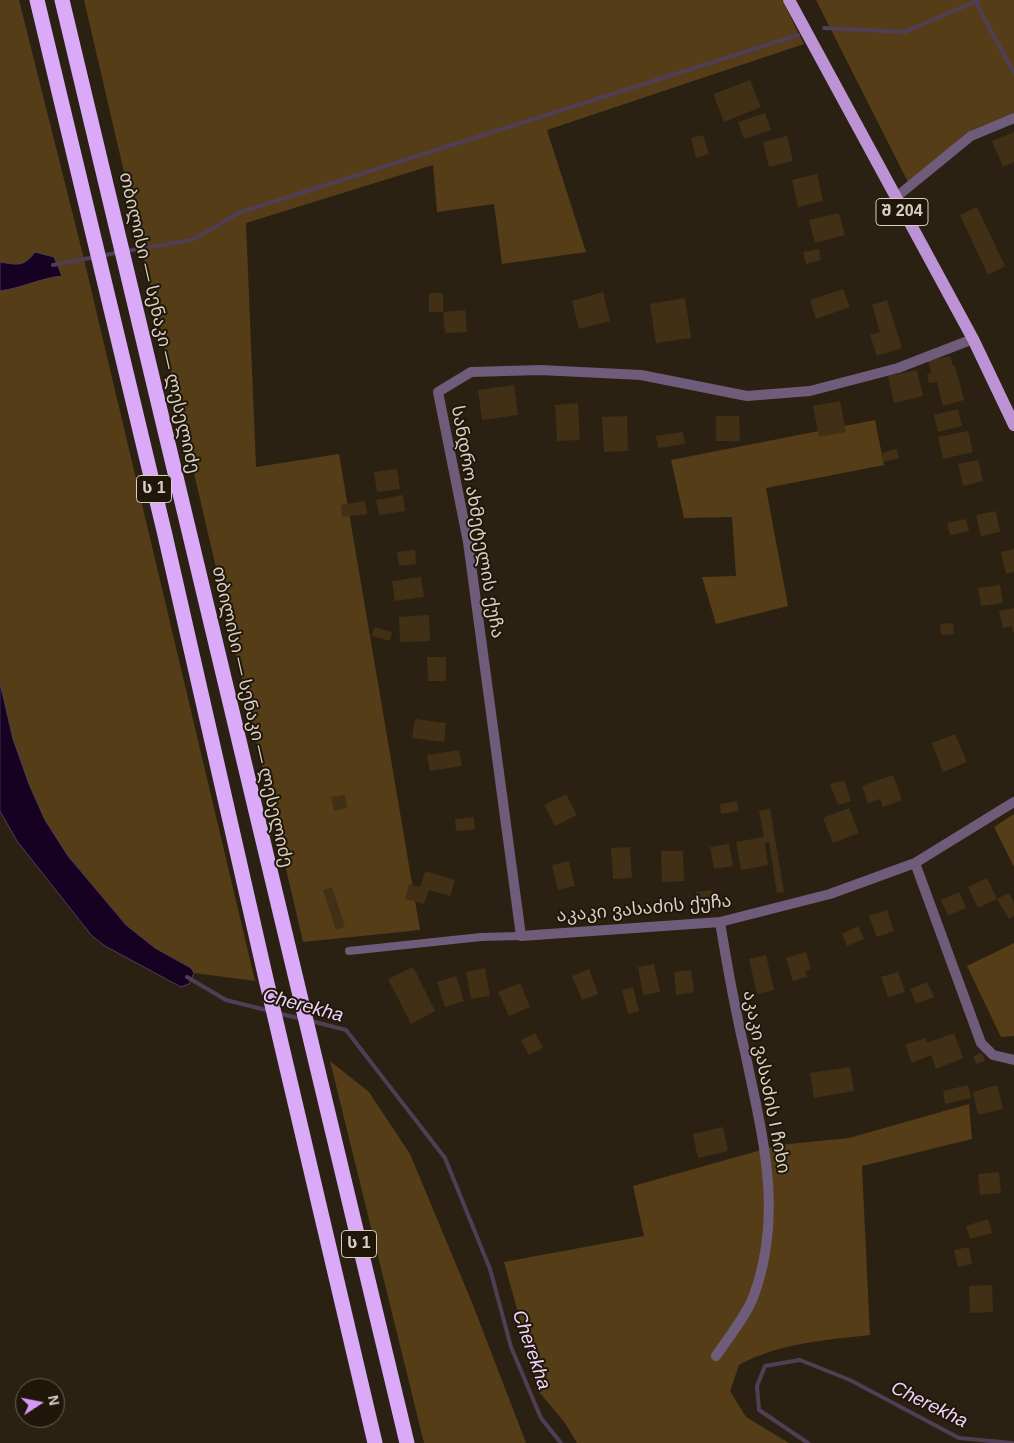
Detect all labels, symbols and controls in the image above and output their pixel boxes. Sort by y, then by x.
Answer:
street label: თბილისი — სენაკი — ლესელიძე [114,170,204,476]
road number: შ 204 [876,198,928,226]
street label: სანდრო ახმეტელის ქუჩა [446,404,508,640]
road number: ს 1 [136,476,172,502]
street label: თბილისი — სენაკი — ლესელიძე [207,564,297,870]
street label: აკაკი ვასაძის ქუჩა [556,891,732,927]
water label: Cherekha [260,984,346,1028]
street label: აკაკი ვასაძის I ჩიხი [738,989,794,1175]
road number: ს 1 [342,1230,376,1258]
water label: Cherekha [507,1307,555,1393]
water label: Cherekha [887,1377,971,1433]
north arrow [15,1378,65,1428]
text: N [45,1394,63,1407]

